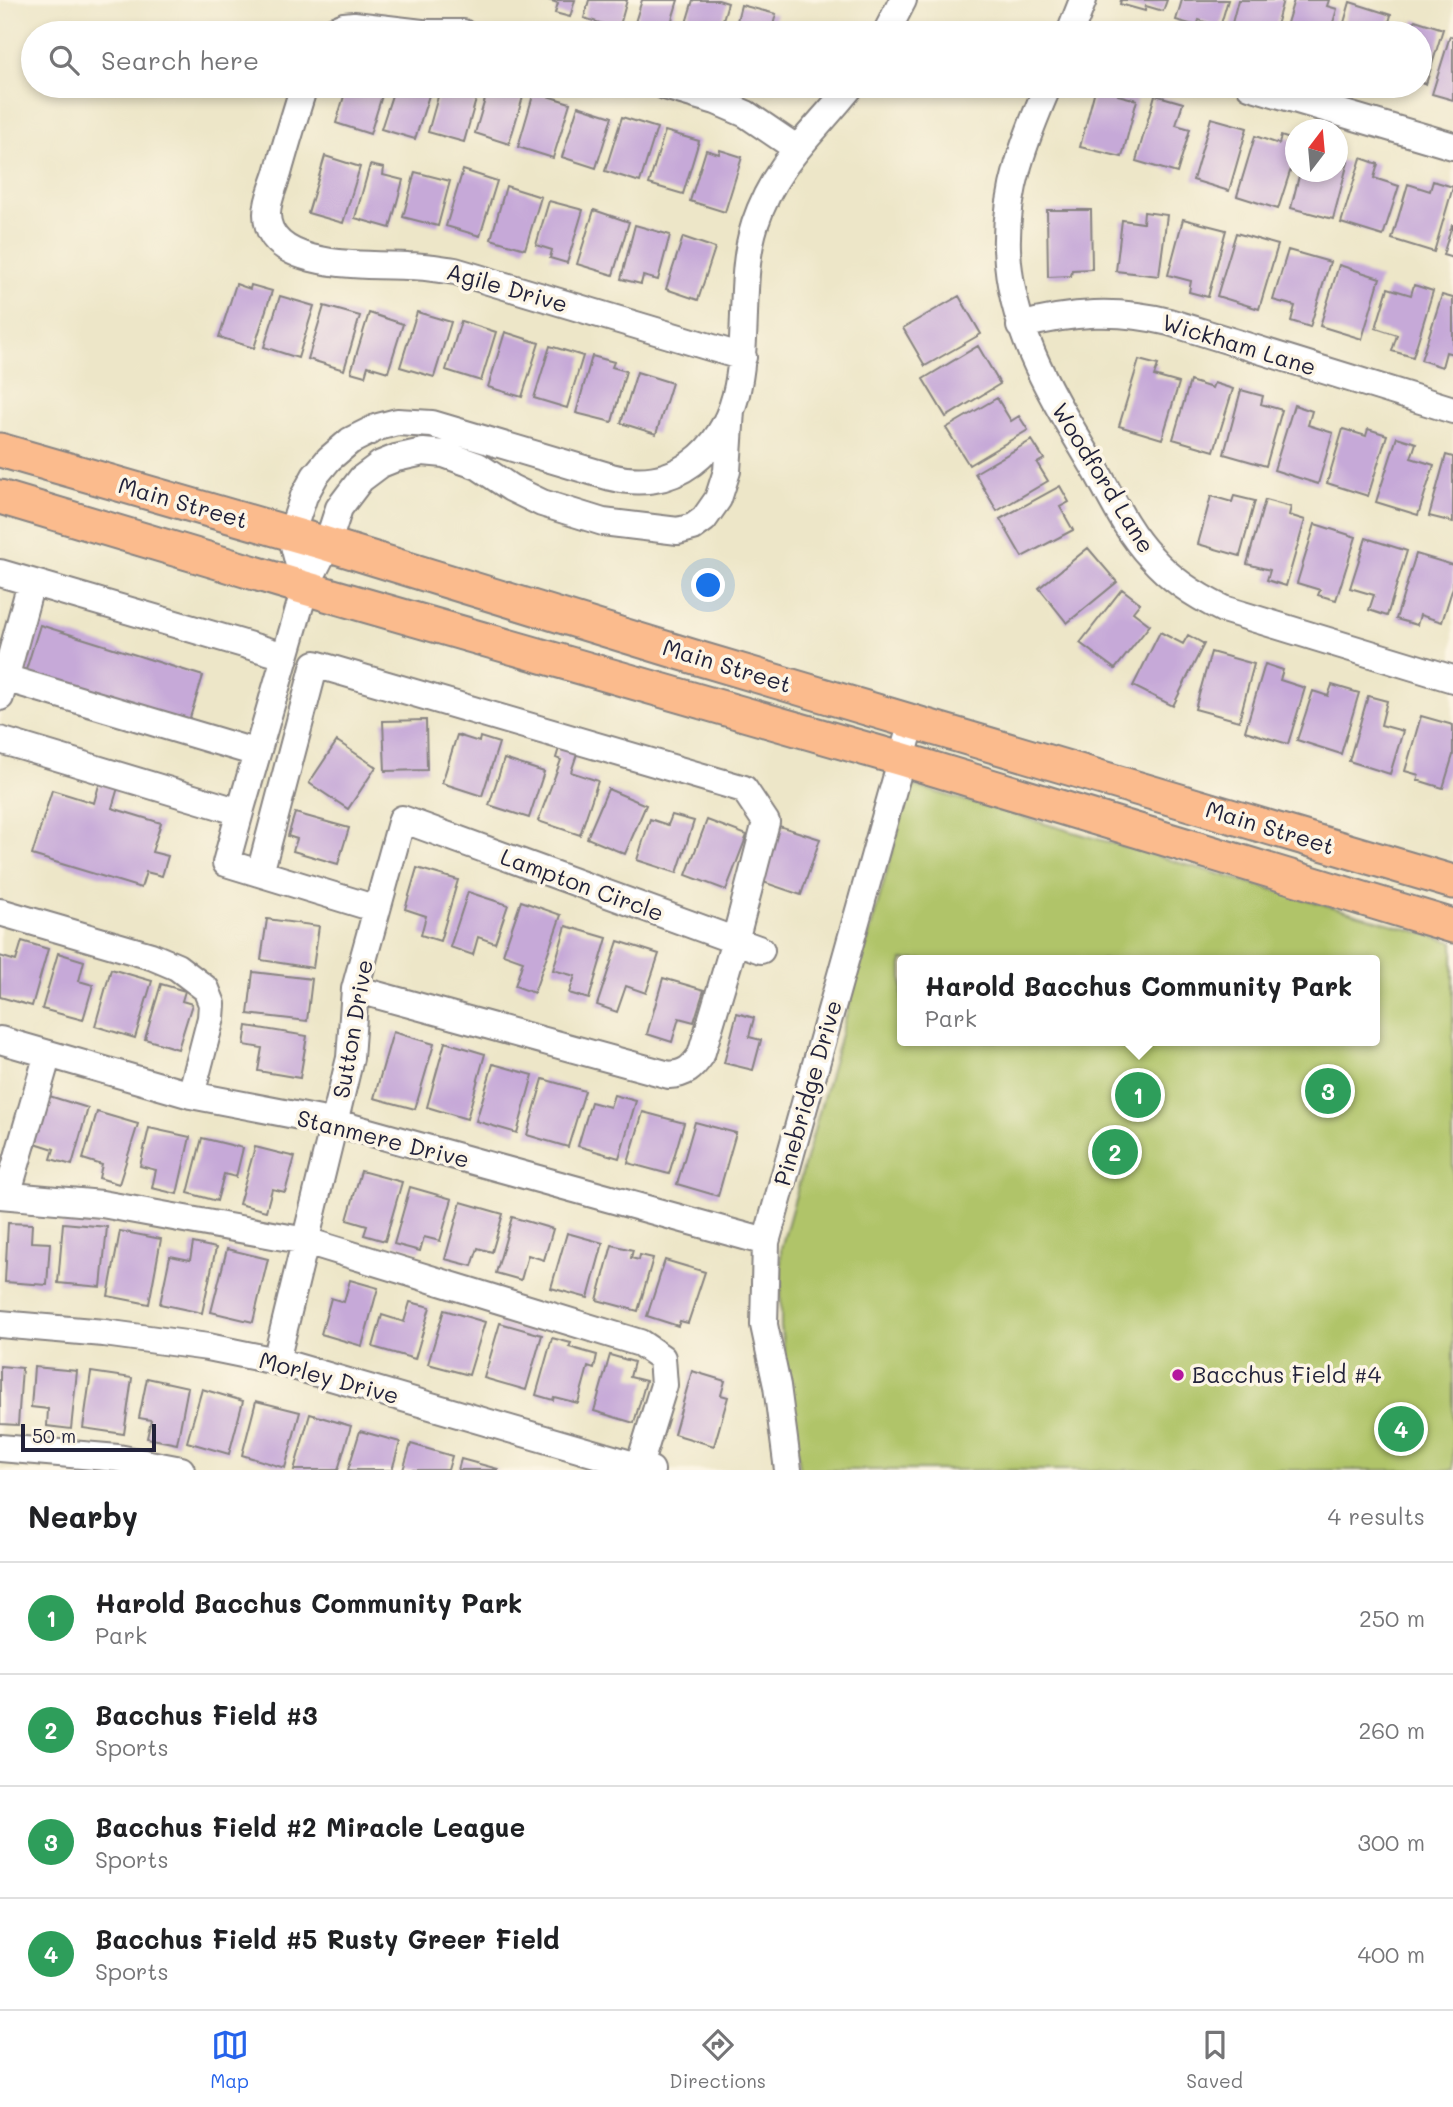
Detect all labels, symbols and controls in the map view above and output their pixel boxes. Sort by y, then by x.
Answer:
search box [21,21,1432,98]
icon: search [45,41,83,79]
text: Search here [101,43,259,77]
north arrow [1285,119,1348,182]
street label: Agile Drive [443,255,571,319]
street label: Wickham Lane [1159,306,1320,382]
street label: Woodford Lane [1046,397,1162,558]
street label: Main Street [115,469,251,535]
your location [691,568,725,602]
street label: Main Street [659,631,795,699]
street label: Main Street [1202,793,1338,861]
street label: Lampton Circle [497,841,668,927]
popup [897,955,1380,1046]
street label: Sutton Drive [325,957,379,1101]
text: Harold Bacchus Community Park [925,969,1352,1003]
street label: Pinebridge Drive [766,996,848,1189]
text: Park [925,1003,977,1033]
pin: 3 [1305,1065,1351,1117]
pin: 1 [1115,1069,1161,1121]
street label: Stanmere Drive [294,1102,473,1174]
pin: 2 [1092,1126,1138,1178]
street label: Morley Drive [256,1344,403,1410]
place label: Bacchus Field #4 [1192,1359,1382,1389]
marker: Bacchus Field #4 [1170,1367,1186,1383]
pin: 4 [1378,1403,1424,1455]
scale bar [21,1421,156,1453]
text: 50 m [32,1423,76,1448]
text: Nearby [28,1496,138,1536]
text: 4 results [1328,1501,1425,1531]
text: Harold Bacchus Community Park [95,1586,522,1620]
text: 1 [46,1603,56,1633]
text: 250 m [1359,1603,1425,1633]
text: Park [95,1620,147,1650]
text: Bacchus Field #3 [95,1698,318,1732]
text: 2 [45,1715,57,1745]
text: 260 m [1358,1715,1425,1745]
text: Sports [95,1732,169,1762]
text: Bacchus Field #2 Miracle League [95,1810,525,1844]
text: 3 [44,1827,58,1857]
text: 300 m [1357,1827,1425,1857]
text: Sports [95,1844,169,1874]
text: Bacchus Field #5 Rusty Greer Field [95,1922,560,1956]
text: 4 [44,1939,58,1969]
text: 400 m [1357,1939,1425,1969]
text: Sports [95,1956,169,1986]
tab: Map [210,2026,249,2093]
tab: Directions [669,2026,766,2093]
tab: Saved [1186,2026,1243,2093]

